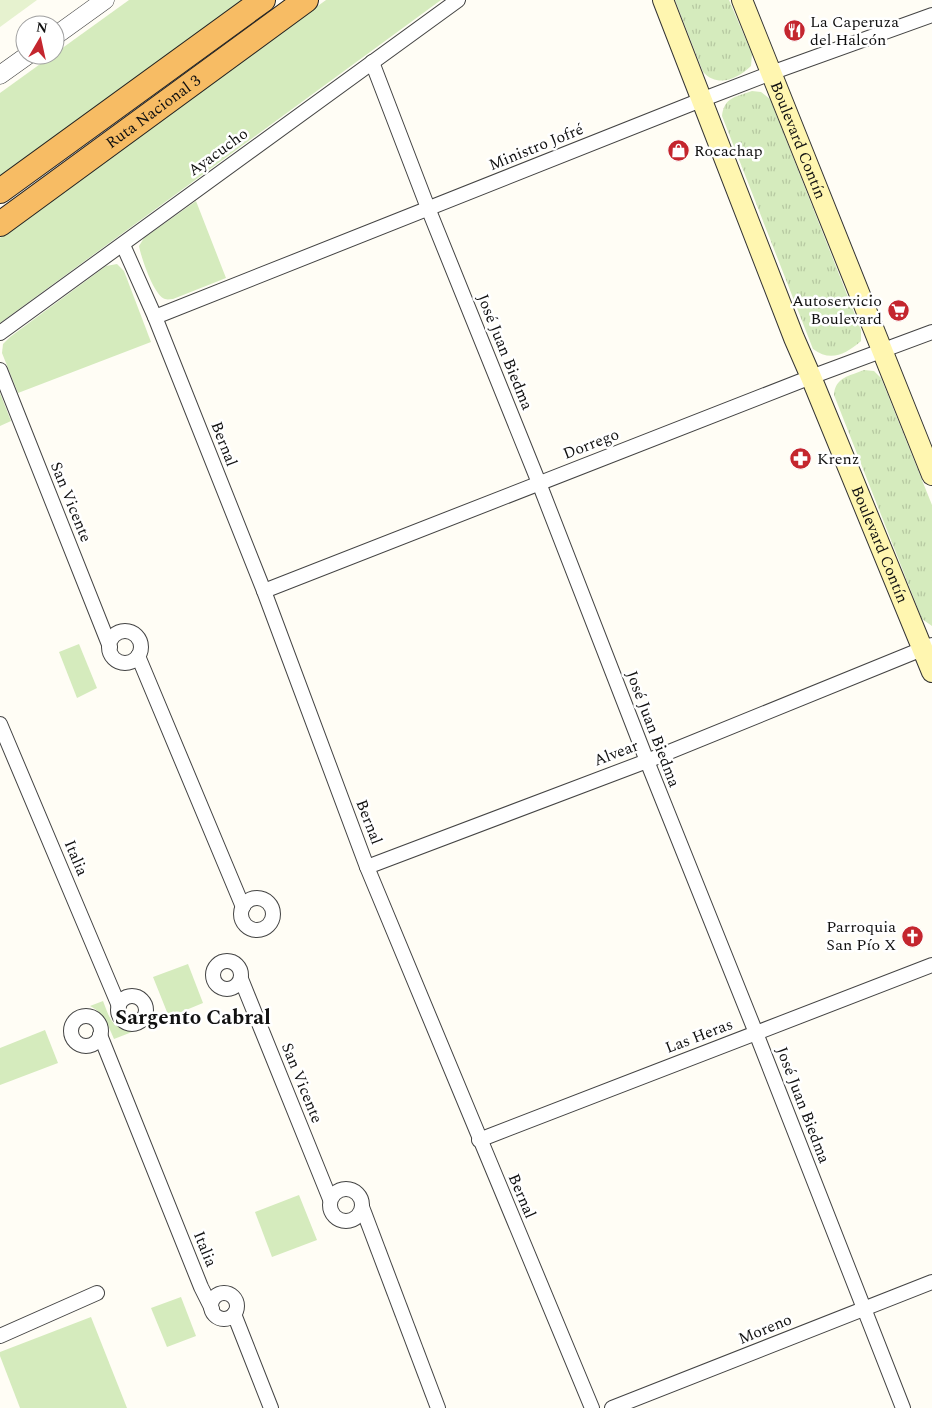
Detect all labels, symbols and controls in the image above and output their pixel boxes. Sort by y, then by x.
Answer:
place label: La Caperuza del Halcón [810,10,899,52]
north arrow [15,15,65,65]
text: N [35,16,49,39]
restaurant icon: La Caperuza del Halcón [782,19,806,43]
street label: Ruta Nacional 3 [101,69,206,155]
street label: Boulevard Contín [764,78,832,203]
street label: Ministro Jofré [485,117,587,177]
street label: Ayacucho [183,122,253,182]
shop icon: Rocachap [666,139,690,163]
place label: Rocachap [694,139,763,163]
place label: Autoservicio Boulevard [792,289,882,331]
street label: José Juan Biedma [471,290,539,414]
supermarket icon: Autoservicio Boulevard [886,298,910,322]
street label: Bernal [204,418,244,470]
street label: Dorrego [559,422,623,466]
pharmacy icon: Krenz [789,447,813,471]
place label: Krenz [817,447,860,471]
street label: San Vicente [44,458,98,546]
street label: Boulevard Contín [845,482,915,607]
street label: José Juan Biedma [620,667,686,791]
street label: Alvear [590,734,642,772]
street label: Bernal [349,796,389,848]
street label: Italia [58,836,94,880]
place label: Parroquia San Pío X [826,915,896,957]
church icon: Parroquia San Pío X [900,924,924,948]
district label: Sargento Cabral [115,1002,271,1034]
street label: Las Heras [662,1012,736,1060]
street label: San Vicente [275,1039,329,1127]
street label: José Juan Biedma [770,1043,836,1167]
street label: Bernal [502,1170,542,1222]
street label: Italia [187,1227,223,1271]
street label: Moreno [735,1307,795,1351]

